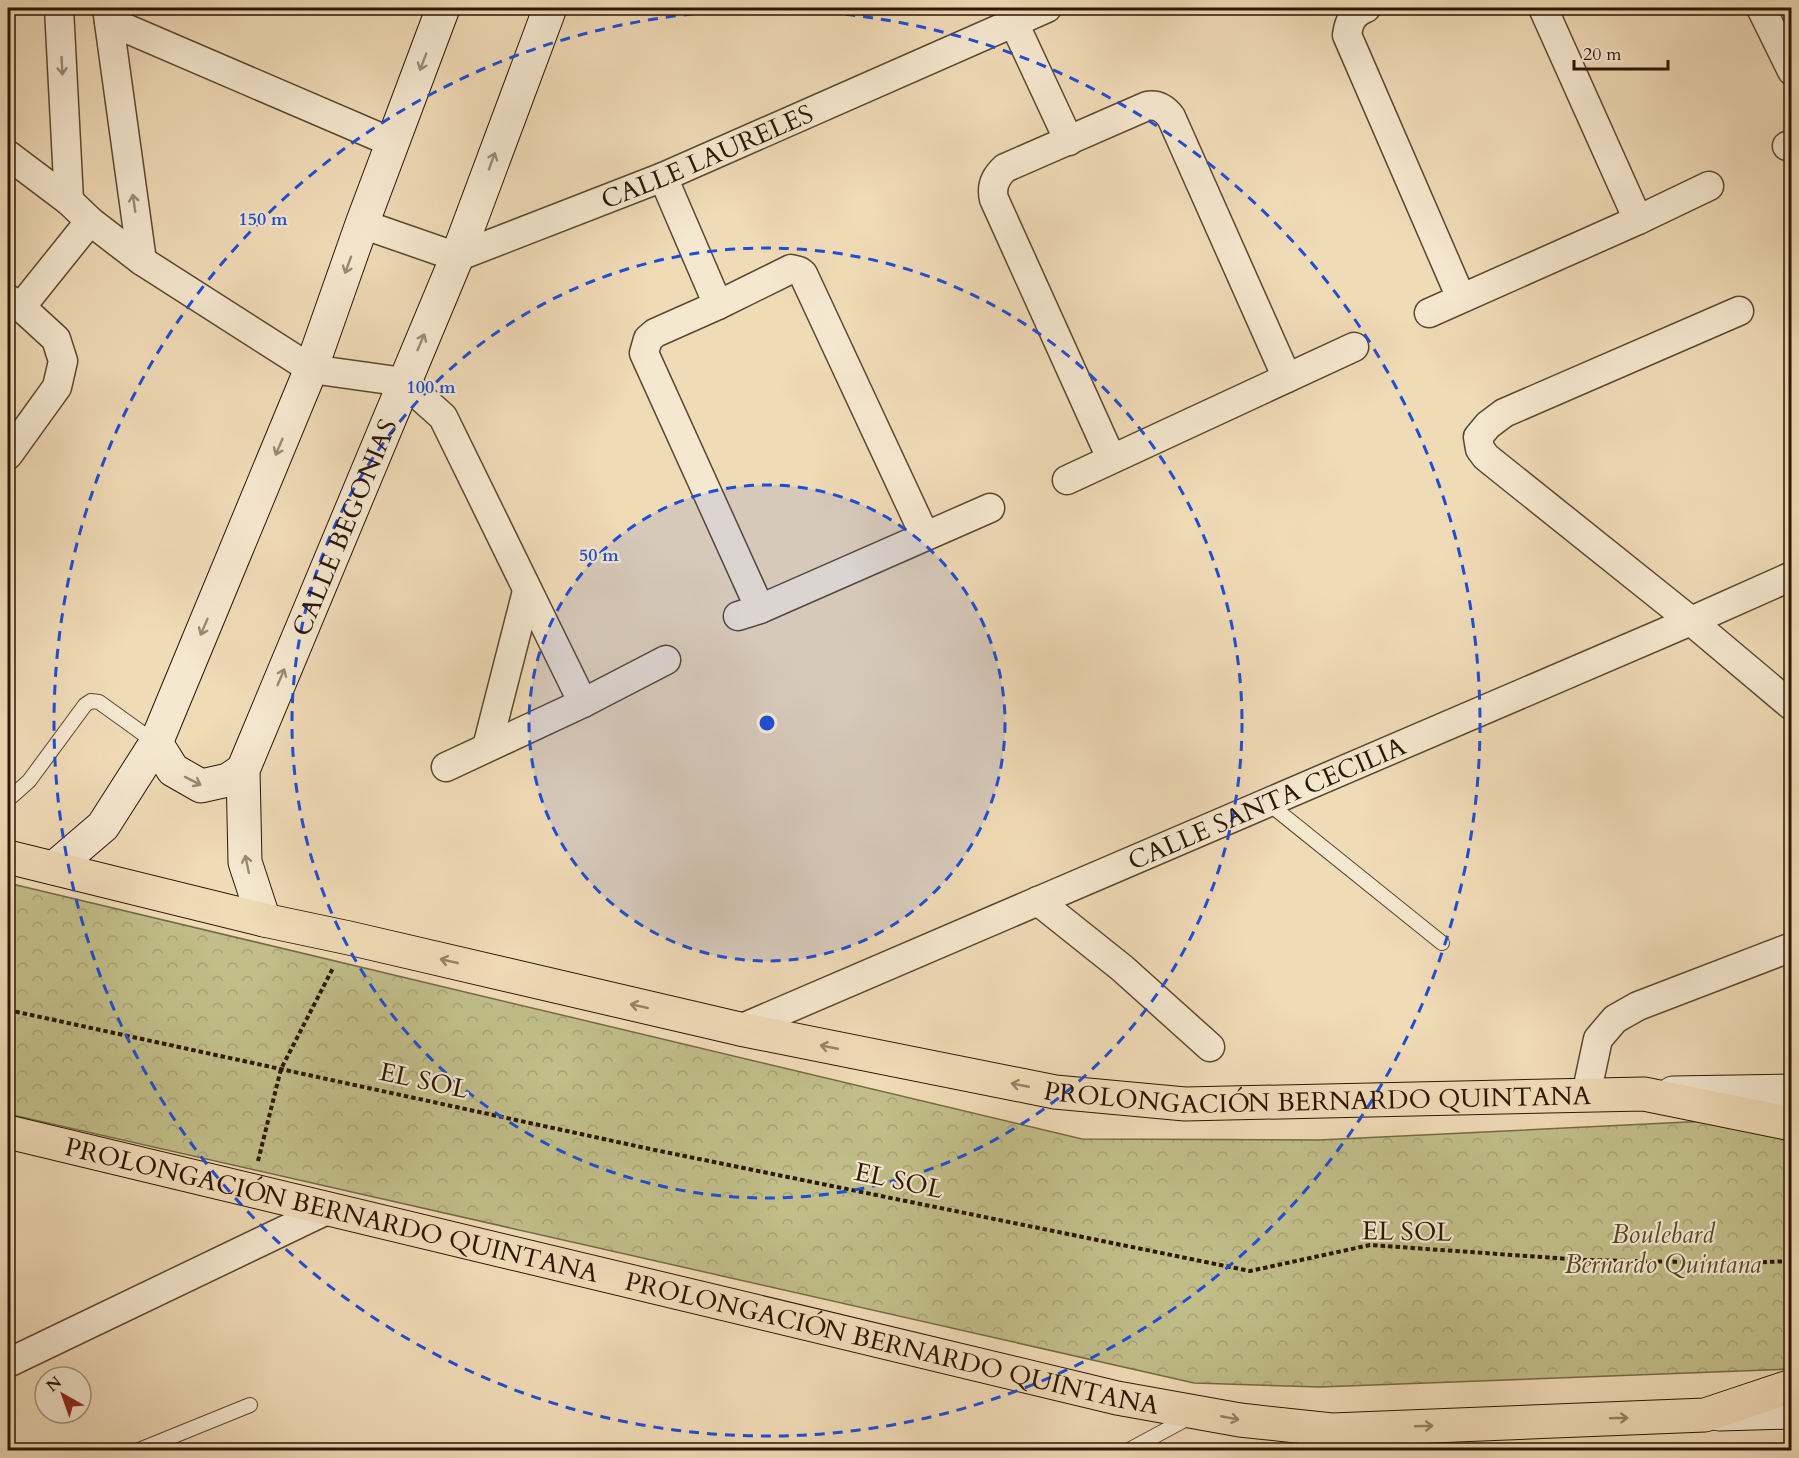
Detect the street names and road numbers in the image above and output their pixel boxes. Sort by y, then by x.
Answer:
street label: CALLE LAURELES [596,96,819,217]
street label: CALLE BEGONIAS [284,414,406,641]
street label: CALLE SANTA CECILIA [1122,728,1412,879]
street label: EL SOL [376,1054,472,1107]
street label: PROLONGACIÓN BERNARDO QUINTANA [1041,1073,1592,1122]
street label: PROLONGACIÓN BERNARDO QUINTANA [61,1129,603,1291]
street label: EL SOL [851,1154,947,1207]
street label: EL SOL [1362,1213,1453,1250]
street label: PROLONGACIÓN BERNARDO QUINTANA [621,1264,1162,1423]

